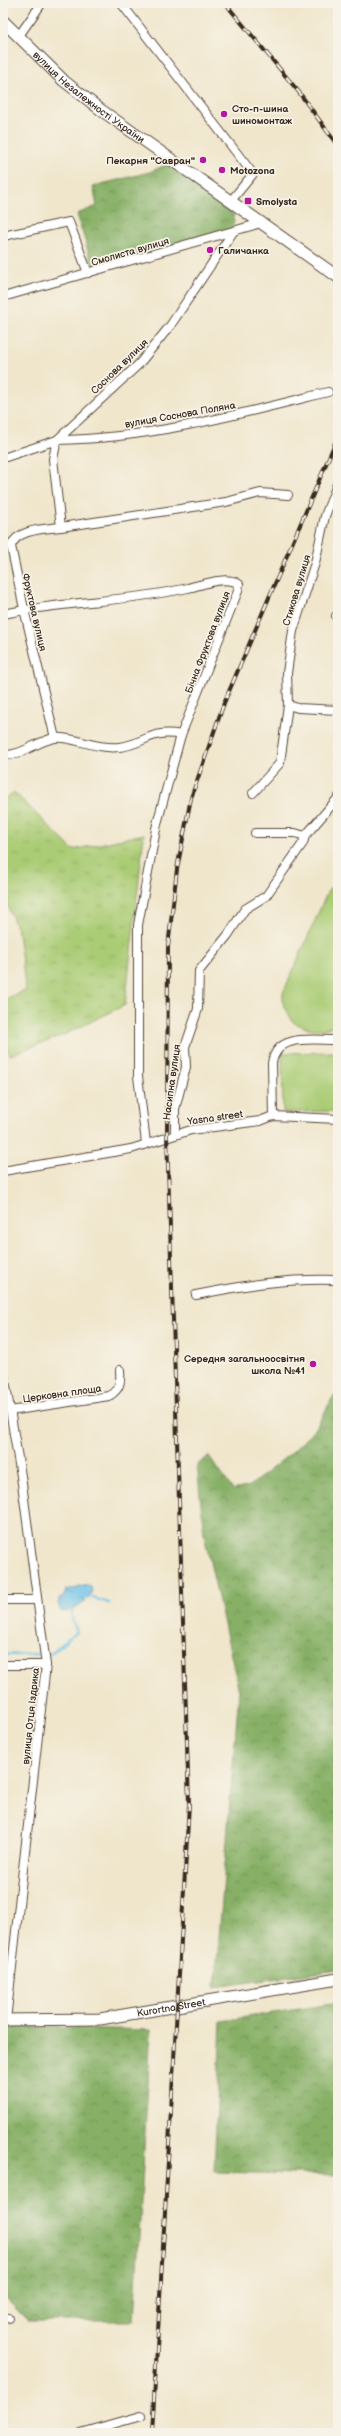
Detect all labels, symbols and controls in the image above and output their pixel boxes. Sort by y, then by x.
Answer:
street label: вулиця Незалежності України [30,49,147,146]
place label: Сто-п-шина шиномонтаж [232,103,293,127]
marker: Сто-п-шина шиномонтаж [219,109,229,119]
place label: Пекарня "Савран" [106,155,195,167]
marker: Пекарня "Савран" [198,155,208,165]
marker: Motozona [217,165,227,175]
place label: Motozona [230,165,275,177]
marker: Smolysta [243,196,253,206]
place label: Smolysta [256,196,298,208]
street label: Смолиста вулиця [90,235,171,269]
marker: Галичанка [205,245,215,255]
place label: Галичанка [218,245,269,257]
street label: Соснова вулиця [89,336,151,397]
street label: вулиця Соснова Поляна [124,399,237,431]
street label: Стикова вулиця [280,553,314,627]
street label: Фруктова вулиця [19,572,49,653]
street label: Бічна Фруктова вулиця [183,589,233,695]
street label: Насипна вулиця [161,1043,183,1121]
street label: Yasna street [186,1108,244,1128]
place label: Середня загальноосвітня школа №41 [184,1353,305,1377]
marker: Середня загальноосвітня школа №41 [308,1359,318,1369]
street label: Церковна площа [22,1383,102,1405]
street label: вулиця Отця Іздрика [20,1667,42,1765]
street label: Kurortna Street [136,1996,206,2020]

